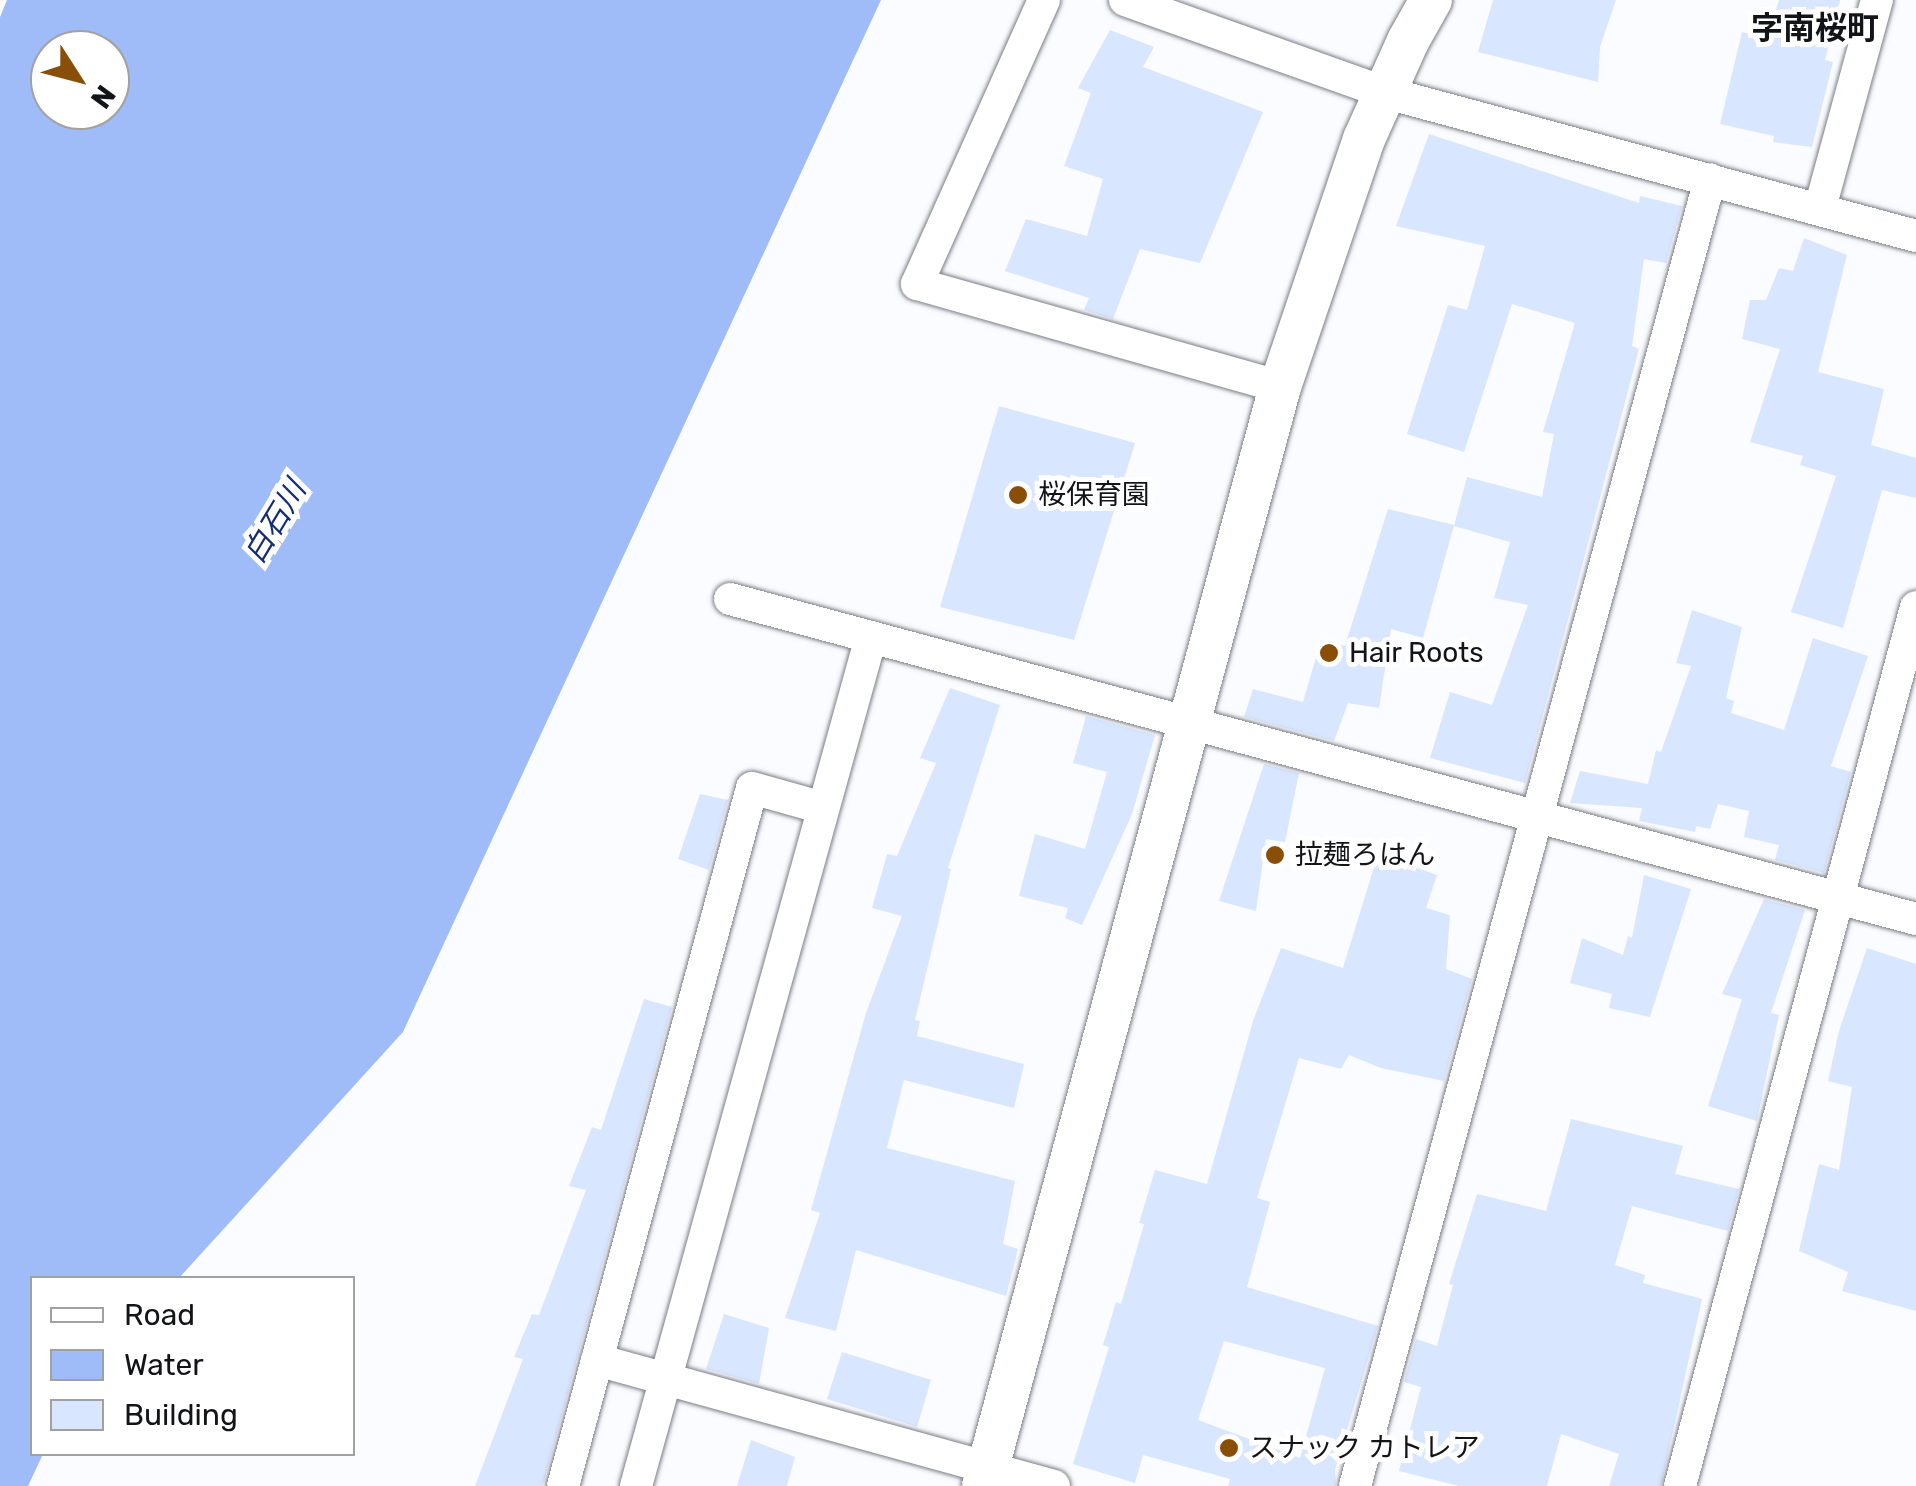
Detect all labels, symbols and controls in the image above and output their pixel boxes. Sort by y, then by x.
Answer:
district label: 字南桜町 [1751,9,1879,47]
north arrow [30,30,130,130]
text: N [84,79,122,115]
water label: 白石川 [236,474,314,570]
place label: 桜保育園 [1038,478,1150,512]
marker: 桜保育園 [1007,484,1029,506]
place label: Hair Roots [1349,636,1484,670]
marker: Hair Roots [1318,642,1340,664]
place label: 拉麺ろはん [1295,838,1435,872]
marker: 拉麺ろはん [1264,844,1286,866]
legend [30,1276,355,1456]
text: Road [124,1297,195,1333]
text: Water [124,1347,204,1383]
text: Building [124,1397,238,1433]
place label: スナック カトレア [1249,1431,1480,1465]
marker: スナック カトレア [1218,1437,1240,1459]

